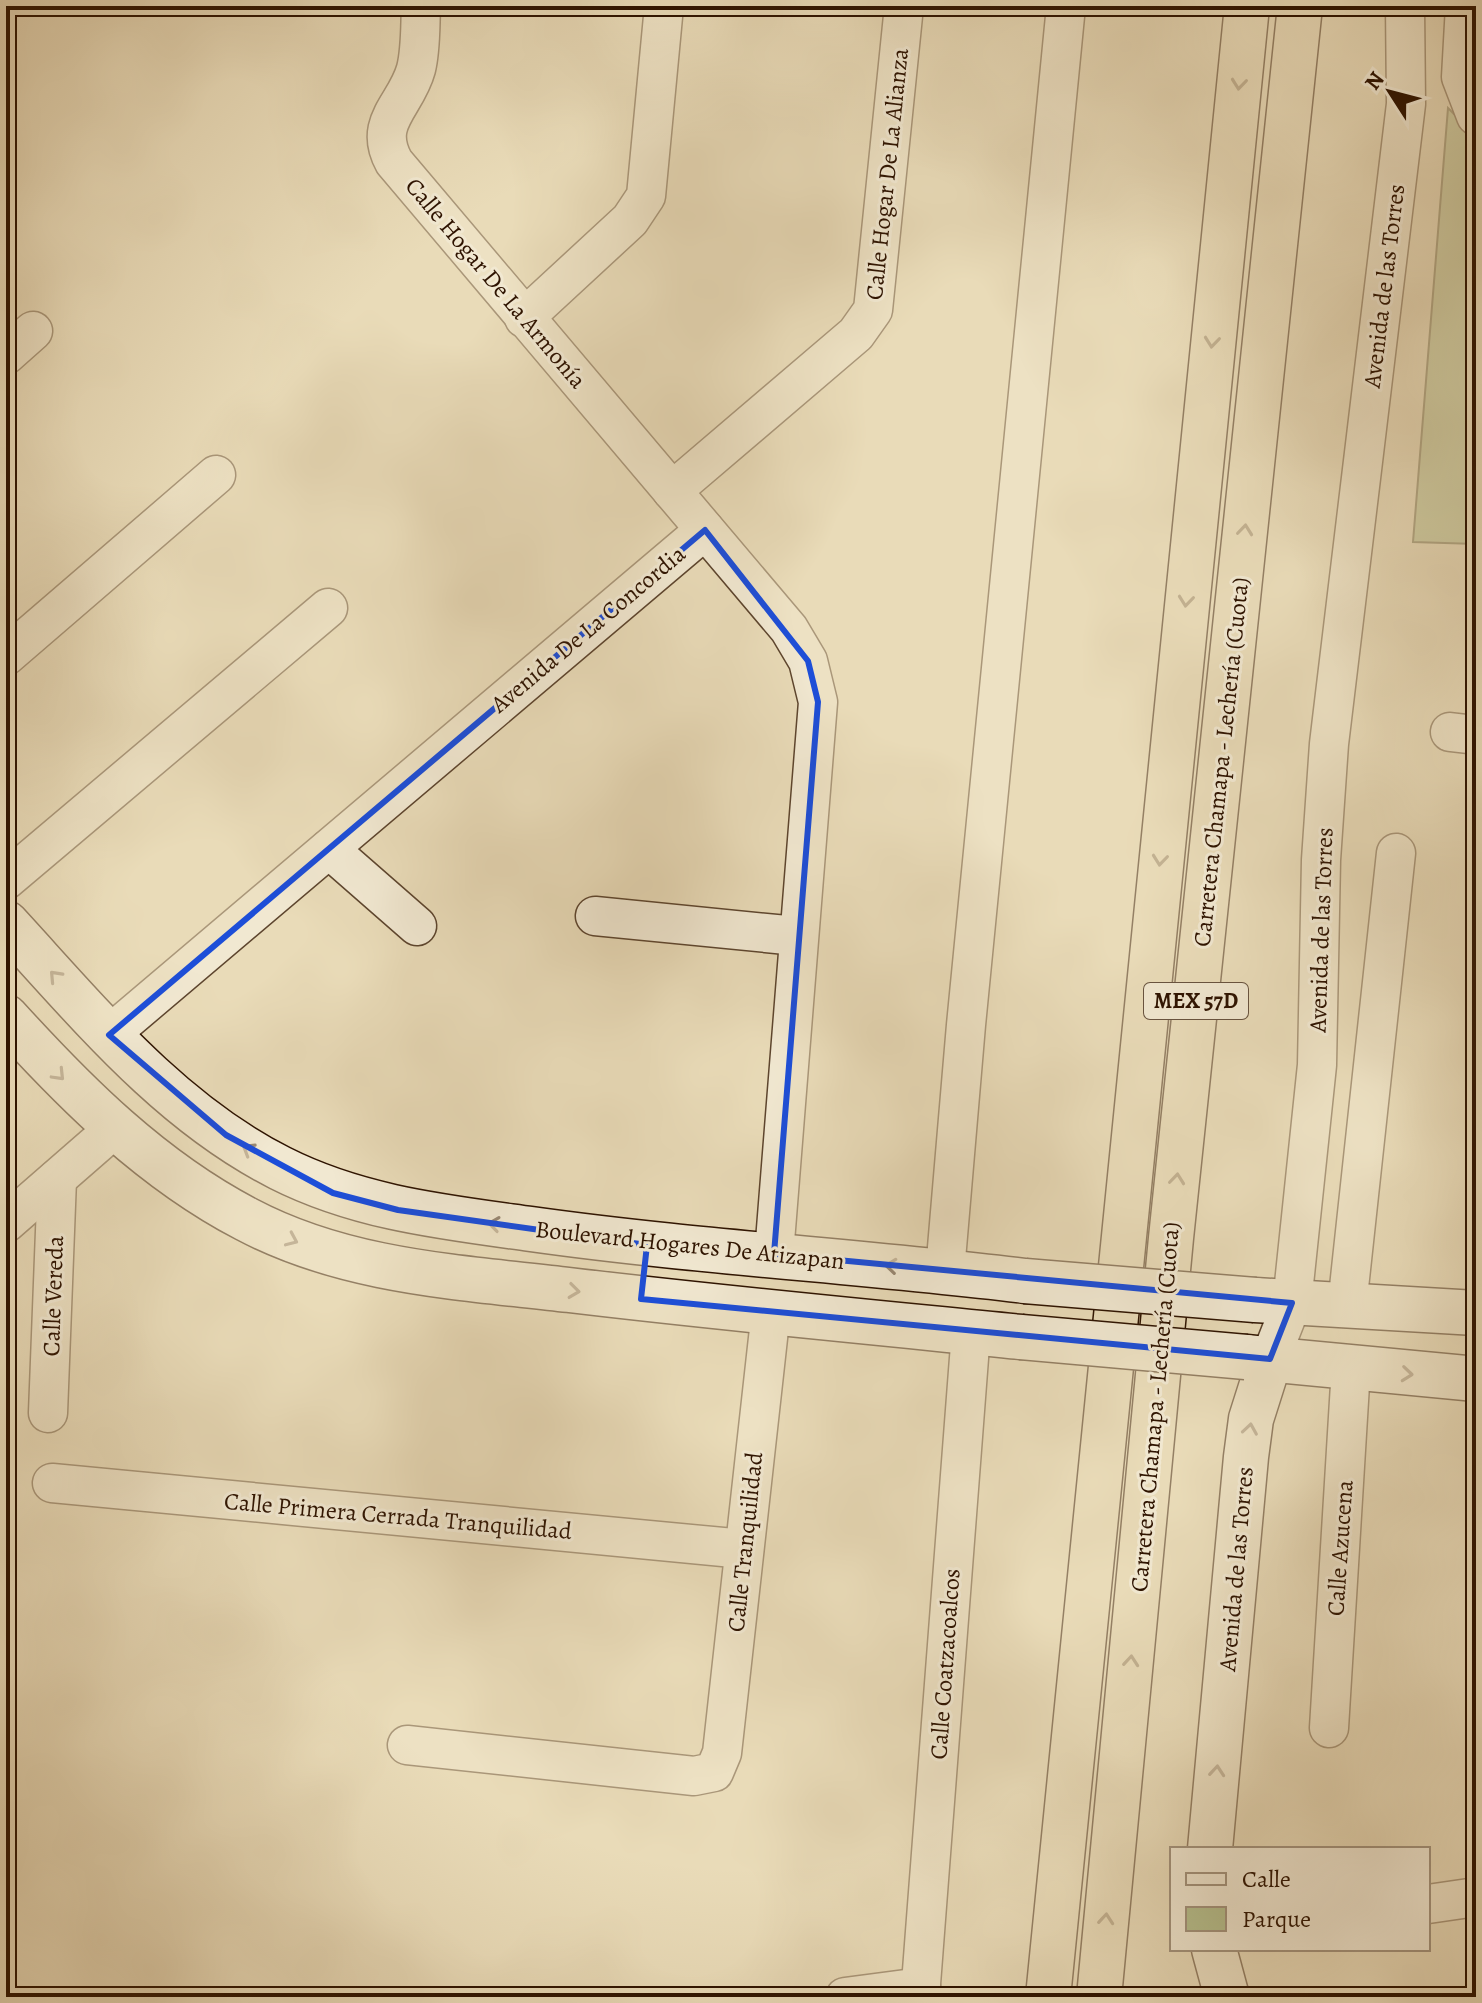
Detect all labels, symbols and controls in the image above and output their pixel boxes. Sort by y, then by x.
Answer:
street label: Calle Hogar De La Alianza [858,46,916,301]
north arrow [1350,52,1430,132]
text: N [1358,66,1391,96]
one-way arrow [1230,78,1247,91]
street label: Calle Hogar De La Armonía [398,171,594,396]
street label: Avenida de las Torres [1355,182,1412,391]
one-way arrow [1204,336,1221,349]
one-way arrow [1237,523,1254,536]
street label: Avenida De La Concordia [483,537,693,721]
street label: Carretera Chamapa - Lechería (Cuota) [1186,576,1256,948]
one-way arrow [1178,595,1195,608]
street label: Avenida de las Torres [1301,827,1341,1034]
one-way arrow [1152,854,1169,867]
one-way arrow [50,971,65,985]
road number: MEX 57D [1144,983,1248,1019]
one-way arrow [50,1065,64,1080]
one-way arrow [242,1143,257,1158]
one-way arrow [1169,1172,1186,1185]
street label: Boulevard Hogares De Atizapan [534,1213,846,1277]
one-way arrow [487,1216,501,1233]
street label: Carretera Chamapa - Lechería (Cuota) [1123,1221,1187,1593]
one-way arrow [284,1230,298,1246]
street label: Calle Vereda [35,1234,71,1357]
one-way arrow [884,1257,897,1274]
one-way arrow [567,1282,581,1299]
one-way arrow [1401,1365,1414,1382]
one-way arrow [1241,1422,1258,1436]
street label: Calle Tranquilidad [720,1450,770,1634]
street label: Avenida de las Torres [1211,1465,1261,1674]
street label: Calle Azucena [1319,1478,1361,1617]
street label: Calle Primera Cerrada Tranquilidad [223,1485,573,1547]
street label: Calle Coatzacoalcos [922,1567,968,1761]
one-way arrow [1122,1654,1139,1667]
one-way arrow [1209,1764,1226,1777]
legend [1170,1847,1430,1951]
text: Calle [1242,1863,1291,1895]
text: Parque [1242,1903,1311,1935]
one-way arrow [1098,1912,1115,1925]

